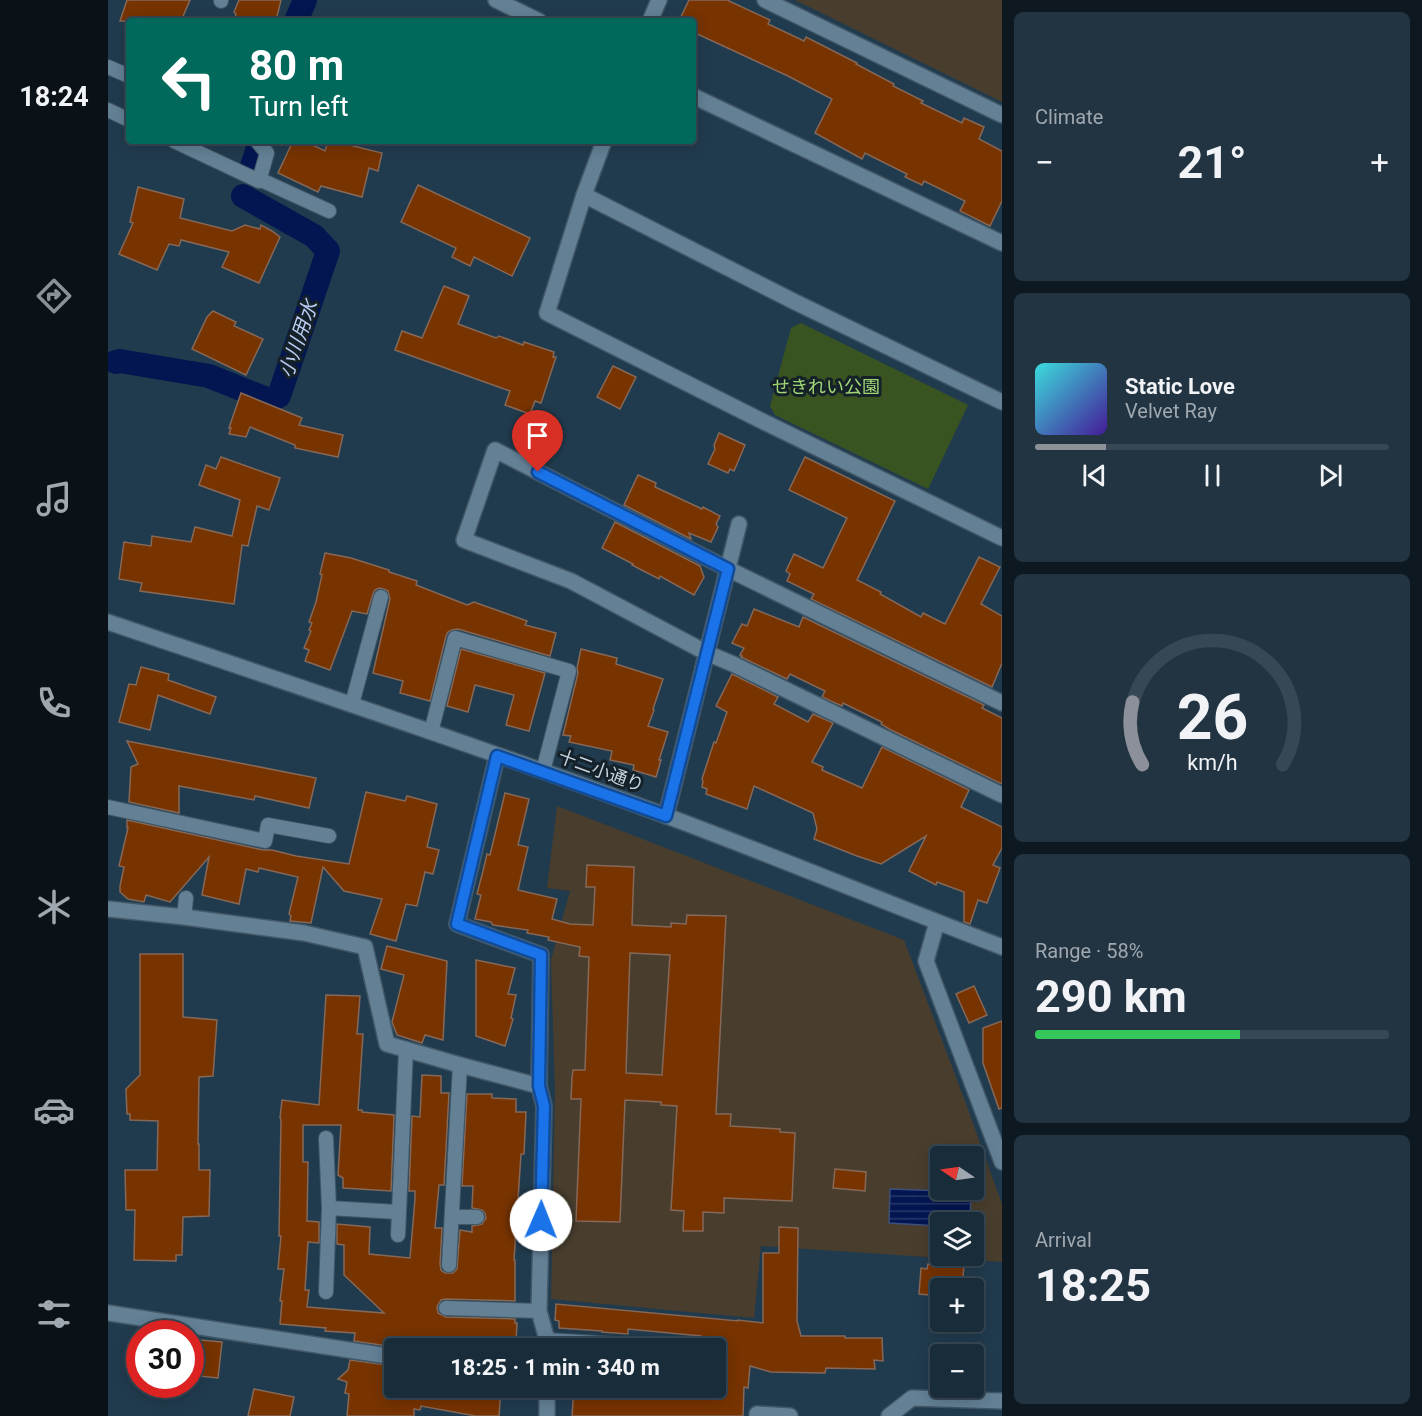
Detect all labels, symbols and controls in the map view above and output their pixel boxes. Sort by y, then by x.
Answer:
text: 80 m [249,41,344,90]
icon: left [150,42,228,120]
text: 18:24 [19,81,89,113]
text: Turn left [249,91,349,123]
text: Climate [1035,105,1103,129]
text: 21° [1177,136,1247,189]
text: − [1035,143,1054,182]
text: + [1370,143,1389,182]
icon: directions [33,275,75,317]
water label: 小川用水 [274,295,323,381]
text: Static Love [1125,374,1235,399]
park label: せきれい公園 [772,376,880,397]
text: Velvet Ray [1125,399,1217,423]
pin [512,410,563,472]
icon: arrive [521,419,554,452]
icon: previous [1078,459,1111,492]
icon: pause [1196,459,1229,492]
icon: next [1314,459,1347,492]
icon: music [33,478,75,520]
text: 26 [1176,681,1248,754]
icon: phone [33,682,75,724]
street label: 十二小通り [555,745,647,796]
text: km/h [1187,750,1237,775]
icon: climate [33,886,75,928]
text: Range · 58% [1035,939,1143,963]
text: 290 km [1035,970,1187,1023]
icon: car [33,1089,75,1131]
north arrow [930,1146,984,1200]
map controls [930,1146,984,1398]
position arrow [509,1188,573,1252]
button: layers [930,1212,984,1266]
text: Arrival [1035,1228,1092,1252]
text: 18:25 [1035,1259,1151,1312]
button: + [930,1278,984,1332]
icon: filters [33,1293,75,1335]
speed limit sign: 30 [126,1320,204,1398]
button: − [930,1344,984,1398]
text: 18:25 · 1 min · 340 m [450,1355,660,1380]

